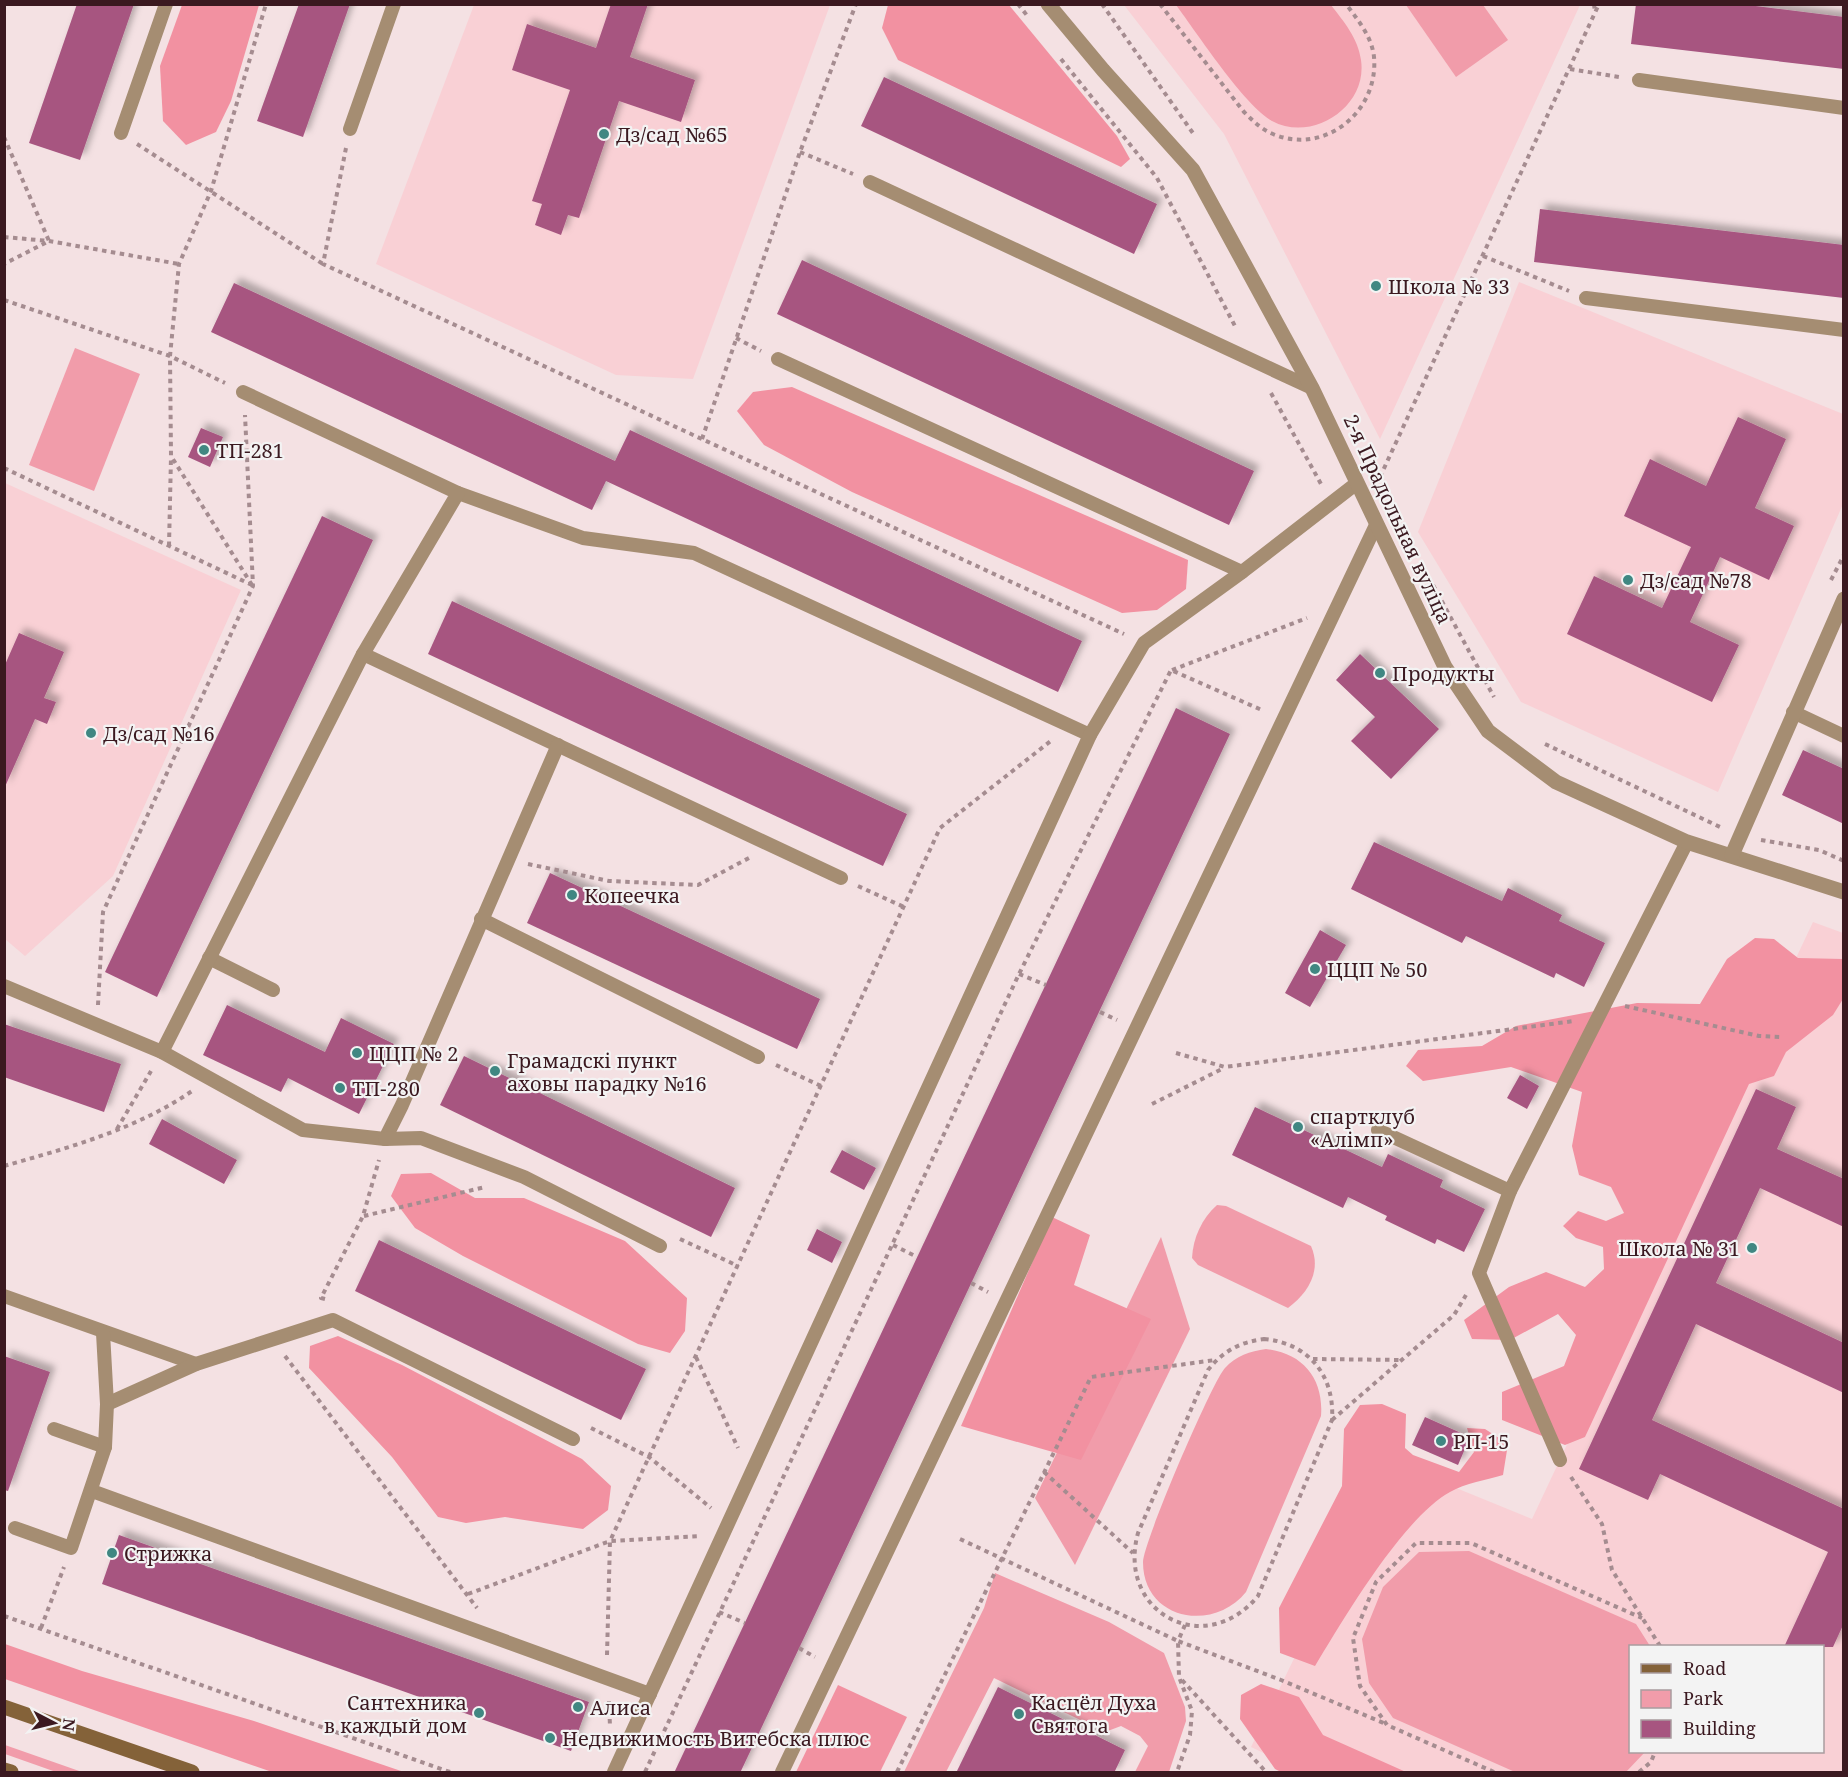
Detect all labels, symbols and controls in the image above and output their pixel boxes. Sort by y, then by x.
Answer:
place label: Дз/сад №65 [616,121,728,148]
marker: Дз/сад №65 [597,127,611,141]
place label: Школа № 33 [1388,273,1510,300]
marker: Школа № 33 [1369,279,1383,293]
street label: 2-я Прадольная вуліца [1338,410,1458,628]
place label: ТП-281 [216,437,284,464]
marker: ТП-281 [197,443,211,457]
place label: Дз/сад №78 [1640,567,1752,594]
marker: Дз/сад №78 [1621,573,1635,587]
place label: Продукты [1392,660,1495,687]
marker: Продукты [1373,666,1387,680]
place label: Дз/сад №16 [103,720,215,747]
marker: Дз/сад №16 [84,726,98,740]
place label: Копеечка [584,882,680,909]
marker: Копеечка [565,888,579,902]
place label: ЦЦП № 50 [1327,956,1428,983]
marker: ЦЦП № 50 [1308,962,1322,976]
place label: ЦЦП № 2 [369,1040,458,1067]
marker: ЦЦП № 2 [350,1046,364,1060]
place label: Грамадскі пункт аховы парадку №16 [507,1047,707,1097]
marker: Грамадскі пункт аховы парадку №16 [488,1064,502,1078]
place label: ТП-280 [352,1075,420,1102]
marker: ТП-280 [333,1081,347,1095]
place label: спартклуб «Алімп» [1310,1103,1415,1153]
marker: спартклуб «Алімп» [1291,1120,1305,1134]
place label: Школа № 31 [1618,1235,1740,1262]
marker: Школа № 31 [1745,1241,1759,1255]
place label: РП-15 [1453,1428,1510,1455]
marker: РП-15 [1434,1434,1448,1448]
place label: Стрижка [124,1540,212,1567]
marker: Стрижка [105,1546,119,1560]
legend [1629,1645,1824,1753]
text: Road [1683,1656,1726,1680]
text: Park [1683,1686,1723,1710]
place label: Сантехника в каждый дом [324,1689,467,1739]
place label: Касцёл Духа Святога [1031,1689,1157,1739]
north arrow [24,1693,84,1753]
place label: Алиса [590,1694,651,1721]
marker: Алиса [571,1700,585,1714]
marker: Сантехника в каждый дом [472,1706,486,1720]
marker: Касцёл Духа Святога [1012,1707,1026,1721]
text: Building [1683,1716,1756,1740]
text: N [57,1717,81,1733]
place label: Недвижимость Витебска плюс [562,1725,869,1752]
marker: Недвижимость Витебска плюс [543,1731,557,1745]

